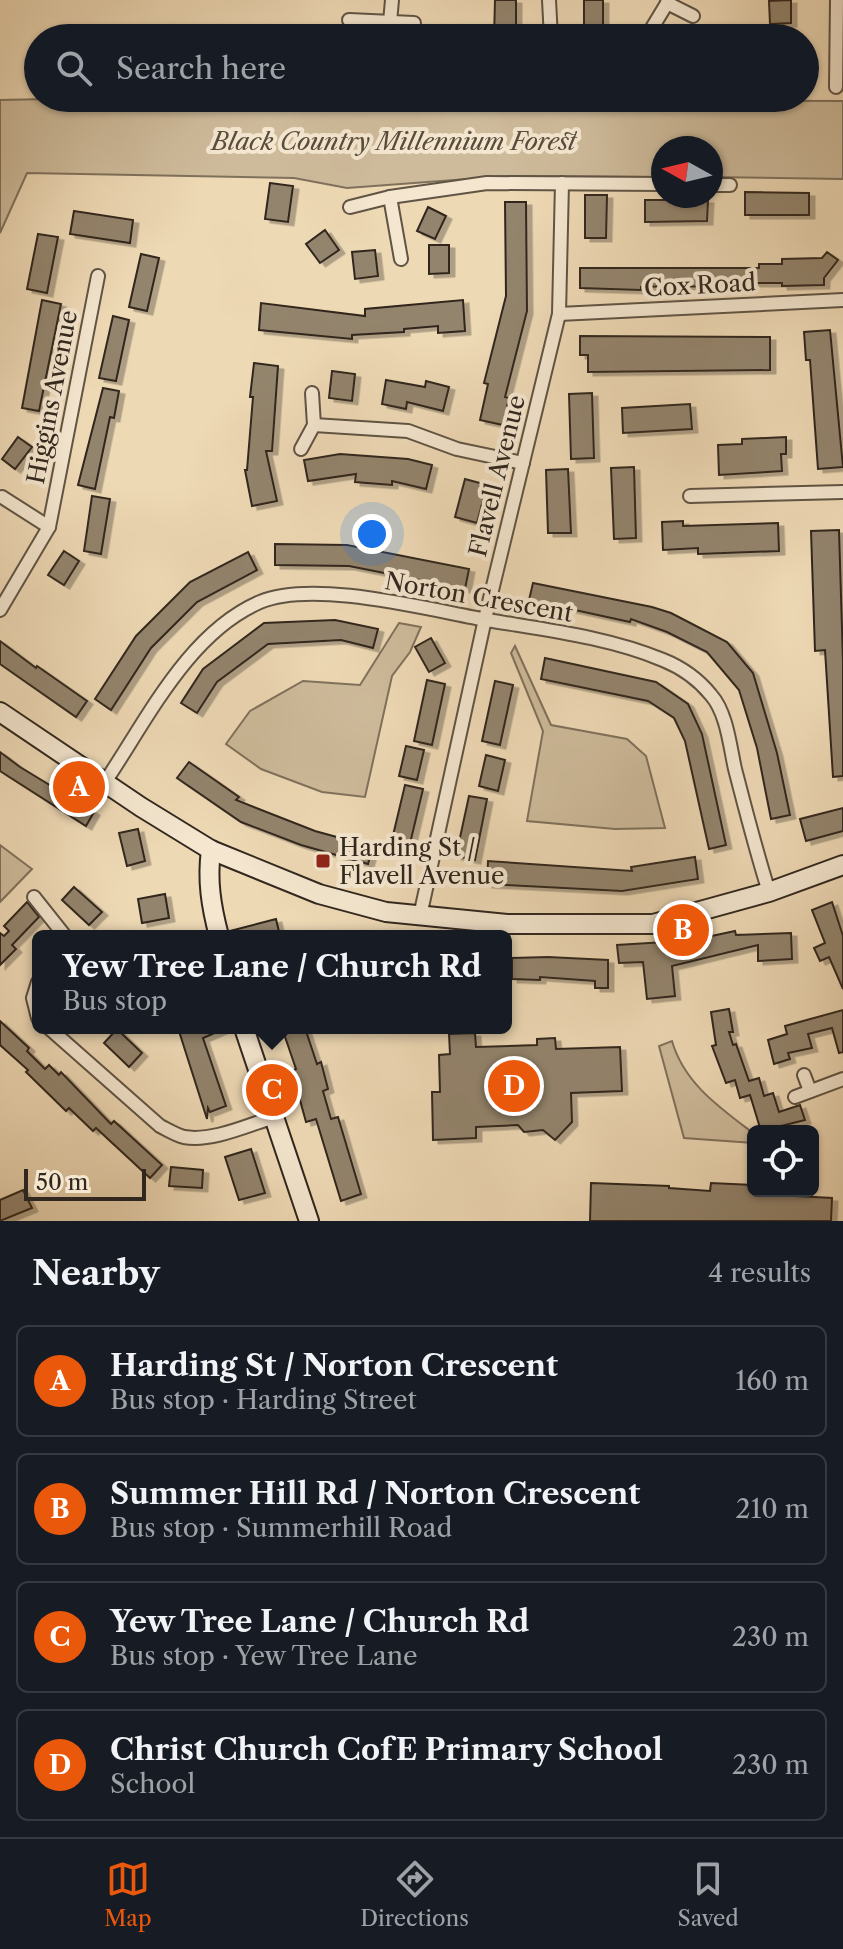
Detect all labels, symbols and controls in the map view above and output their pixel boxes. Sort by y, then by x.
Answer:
search box [24,24,819,112]
icon: search [52,46,96,90]
text: Search here [116,50,286,87]
park label: Black Country Millennium Forest [209,127,578,156]
north arrow [651,136,723,208]
street label: Cox Road [643,268,757,302]
street label: Higgins Avenue [21,308,83,486]
street label: Flavell Avenue [463,392,531,560]
your location [352,514,392,554]
street label: Norton Crescent [383,566,576,628]
pin: A [53,757,105,817]
place label: Harding St / Flavell Avenue [339,833,504,890]
marker: Harding St / Flavell Avenue [314,852,332,870]
pin: B [657,900,709,960]
popup [32,930,512,1034]
text: Yew Tree Lane / Church Rd [62,948,482,985]
text: Bus stop [62,985,167,1017]
pin: D [488,1056,540,1116]
pin: C [246,1060,298,1120]
map controls [747,1125,819,1197]
button: locate [747,1125,819,1197]
scale bar [24,1165,146,1201]
text: 50 m [36,1169,88,1196]
text: Nearby [32,1252,160,1294]
text: 4 results [708,1257,811,1289]
text: Harding St / Norton Crescent [110,1347,558,1384]
text: A [50,1365,70,1397]
text: 160 m [735,1365,809,1397]
text: Bus stop · Harding Street [110,1384,417,1416]
text: Summer Hill Rd / Norton Crescent [110,1475,640,1512]
text: B [50,1493,70,1525]
text: 210 m [736,1493,809,1525]
text: Bus stop · Summerhill Road [110,1512,452,1544]
text: Yew Tree Lane / Church Rd [110,1603,529,1640]
text: C [50,1621,70,1653]
text: 230 m [732,1621,809,1653]
text: Bus stop · Yew Tree Lane [110,1640,418,1672]
text: Christ Church CofE Primary School [110,1731,663,1768]
text: D [49,1749,71,1781]
text: 230 m [732,1749,809,1781]
text: School [110,1768,195,1800]
tab: Map [104,1857,152,1932]
tab: Directions [360,1857,469,1932]
tab: Saved [678,1857,739,1932]

